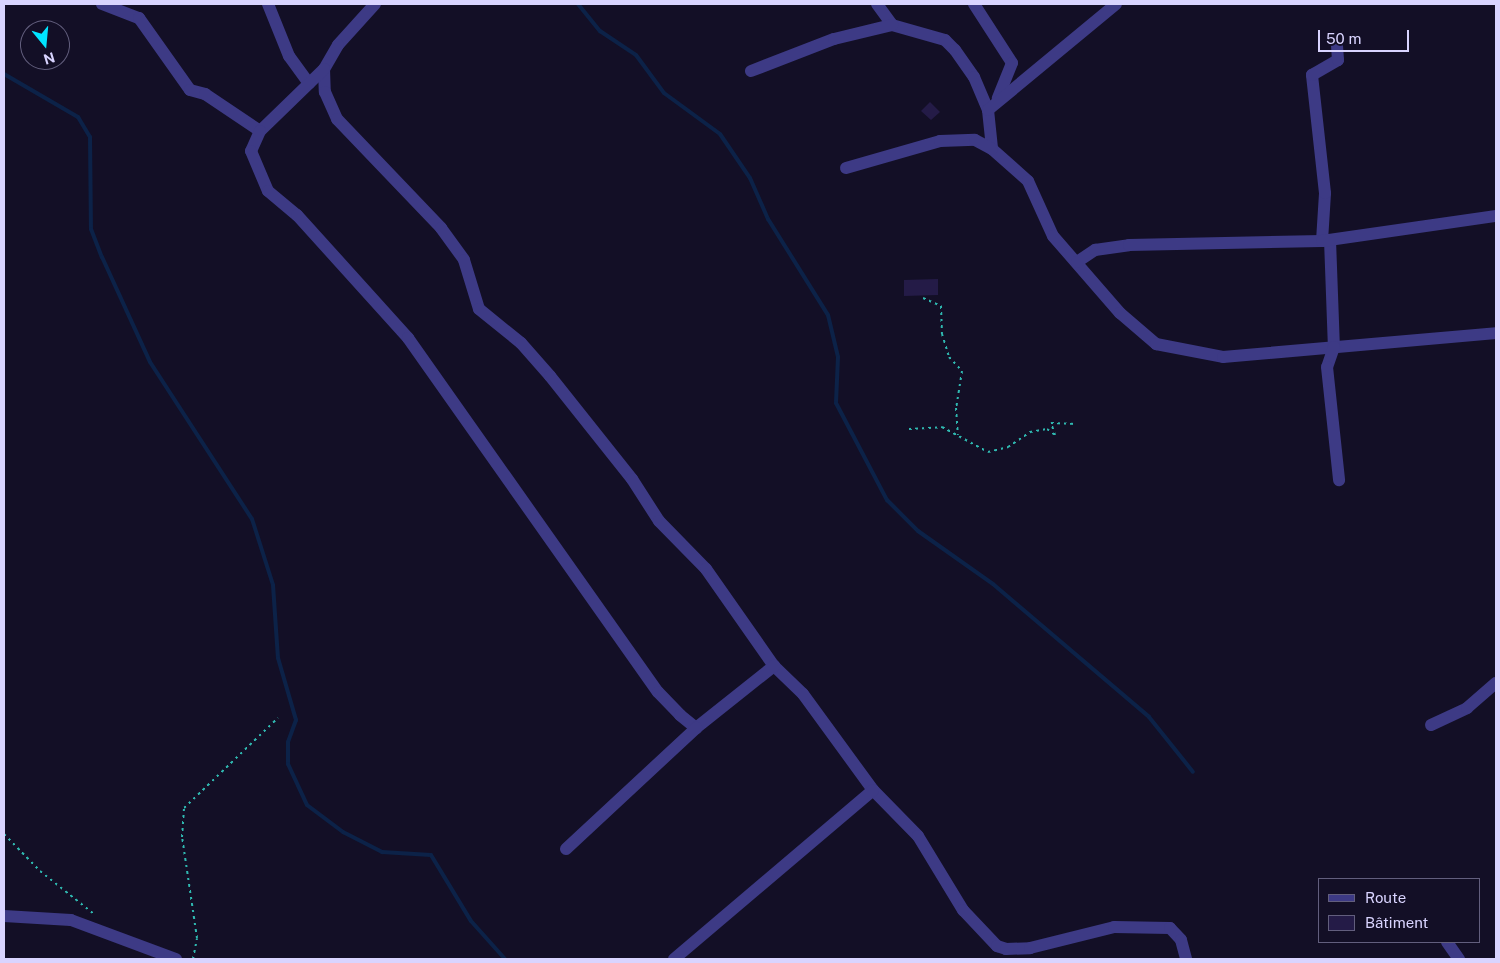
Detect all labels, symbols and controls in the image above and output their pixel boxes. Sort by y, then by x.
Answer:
north arrow [20,20,70,70]
scale bar [1320,20,1411,52]
text: 50 m [1326,30,1361,47]
text: N [42,49,57,68]
legend [1318,878,1480,943]
text: Route [1365,889,1406,906]
text: Bâtiment [1365,914,1428,931]

